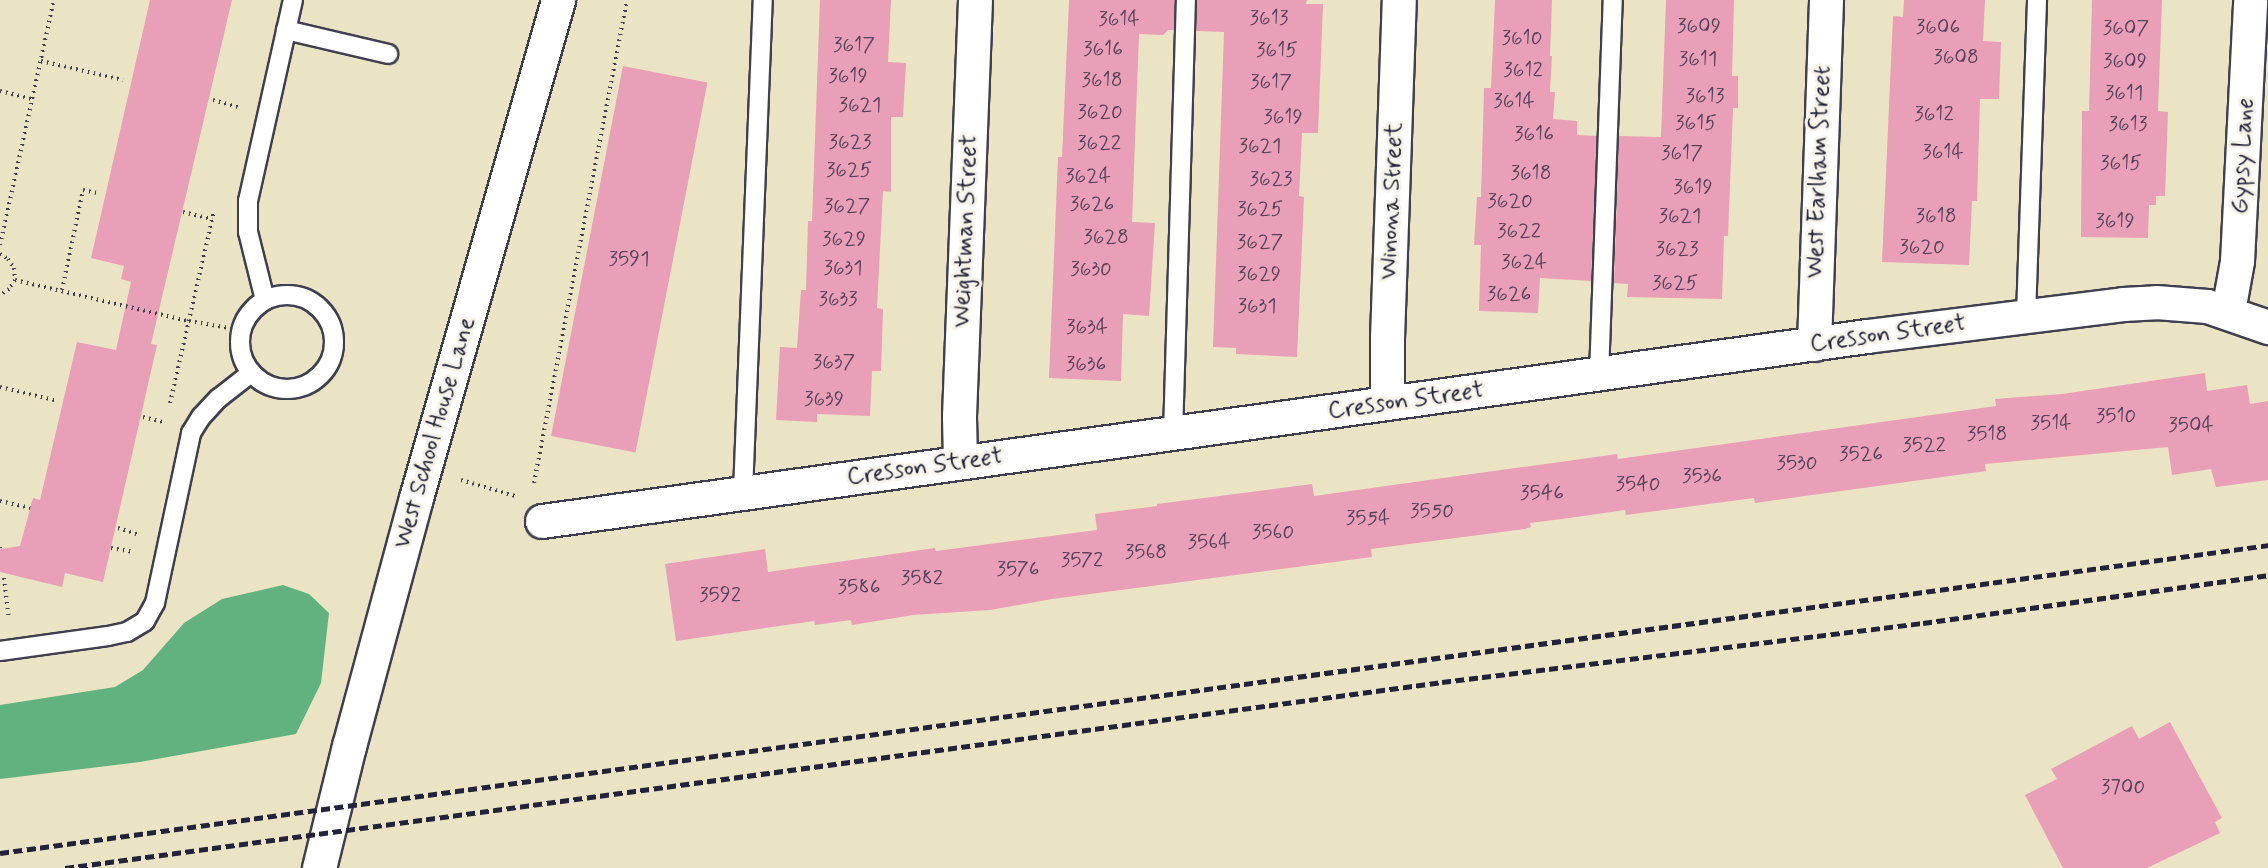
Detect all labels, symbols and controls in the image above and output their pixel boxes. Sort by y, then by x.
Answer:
house number: 3613 [1250,5,1288,31]
house number: 3614 [1098,6,1140,32]
house number: 3609 [1677,13,1721,39]
house number: 3606 [1916,14,1960,40]
house number: 3607 [2103,15,2149,41]
house number: 3610 [1501,25,1543,51]
house number: 3617 [833,32,875,58]
house number: 3616 [1083,36,1123,62]
house number: 3615 [1256,37,1298,63]
house number: 3608 [1933,44,1979,70]
house number: 3611 [1679,46,1717,72]
house number: 3609 [2103,48,2147,74]
house number: 3612 [1503,57,1543,83]
house number: 3619 [828,63,868,89]
street label: West Earlham Street [1801,63,1837,281]
house number: 3618 [1081,67,1123,93]
house number: 3617 [1250,69,1292,95]
house number: 3611 [2105,80,2143,106]
house number: 3613 [1686,83,1724,109]
house number: 3614 [1493,88,1535,114]
house number: 3621 [838,92,882,118]
street label: Gypsy Lane [2226,96,2260,216]
house number: 3620 [1077,99,1123,125]
house number: 3612 [1914,101,1954,127]
house number: 3619 [1263,104,1303,130]
house number: 3615 [1675,110,1717,136]
house number: 3613 [2109,111,2147,137]
house number: 3616 [1514,121,1554,147]
street label: Winona Street [1375,122,1409,280]
house number: 3623 [828,129,872,155]
house number: 3622 [1077,130,1121,156]
house number: 3621 [1238,133,1282,159]
street label: Weightman Street [948,135,984,327]
house number: 3614 [1922,139,1964,165]
house number: 3617 [1661,140,1703,166]
house number: 3615 [2100,150,2142,176]
house number: 3625 [826,157,872,183]
house number: 3618 [1510,160,1552,186]
house number: 3624 [1065,163,1111,189]
house number: 3623 [1249,166,1293,192]
house number: 3619 [1673,174,1713,200]
house number: 3620 [1487,188,1533,214]
house number: 3626 [1070,191,1114,217]
house number: 3627 [824,193,870,219]
house number: 3625 [1237,196,1283,222]
house number: 3621 [1658,203,1702,229]
house number: 3618 [1915,203,1957,229]
house number: 3619 [2095,208,2135,234]
house number: 3622 [1497,218,1541,244]
house number: 3628 [1083,224,1129,250]
house number: 3629 [822,226,866,252]
house number: 3627 [1237,229,1283,255]
house number: 3620 [1899,234,1945,260]
house number: 3623 [1655,236,1699,262]
house number: 3591 [608,246,650,272]
house number: 3624 [1501,249,1547,275]
house number: 3631 [823,255,863,281]
house number: 3630 [1070,256,1112,282]
house number: 3629 [1237,261,1281,287]
house number: 3625 [1652,270,1698,296]
house number: 3626 [1487,281,1531,307]
house number: 3633 [818,286,858,312]
house number: 3631 [1237,293,1277,319]
street label: Cresson Street [1809,309,1967,359]
street label: West School House Lane [388,314,482,552]
house number: 3634 [1066,314,1108,340]
house number: 3637 [813,349,855,375]
house number: 3636 [1066,351,1106,377]
street label: Cresson Street [1327,376,1485,426]
house number: 3639 [804,386,844,412]
house number: 3510 [2096,403,2136,429]
house number: 3514 [2030,410,2072,436]
house number: 3504 [2168,412,2214,438]
house number: 3518 [1967,421,2007,447]
house number: 3522 [1902,432,1946,458]
house number: 3526 [1839,441,1883,467]
street label: Cresson Street [846,442,1004,492]
house number: 3530 [1777,450,1817,476]
house number: 3536 [1682,463,1722,489]
house number: 3540 [1616,471,1660,497]
house number: 3546 [1520,480,1564,506]
house number: 3550 [1410,498,1454,524]
house number: 3554 [1346,505,1390,531]
house number: 3560 [1252,519,1294,545]
house number: 3564 [1188,529,1230,555]
house number: 3568 [1125,539,1167,565]
house number: 3572 [1061,547,1103,573]
house number: 3576 [996,556,1040,582]
house number: 3582 [901,565,943,591]
house number: 3586 [838,574,880,600]
house number: 3592 [699,582,741,608]
house number: 3700 [2101,774,2145,800]

